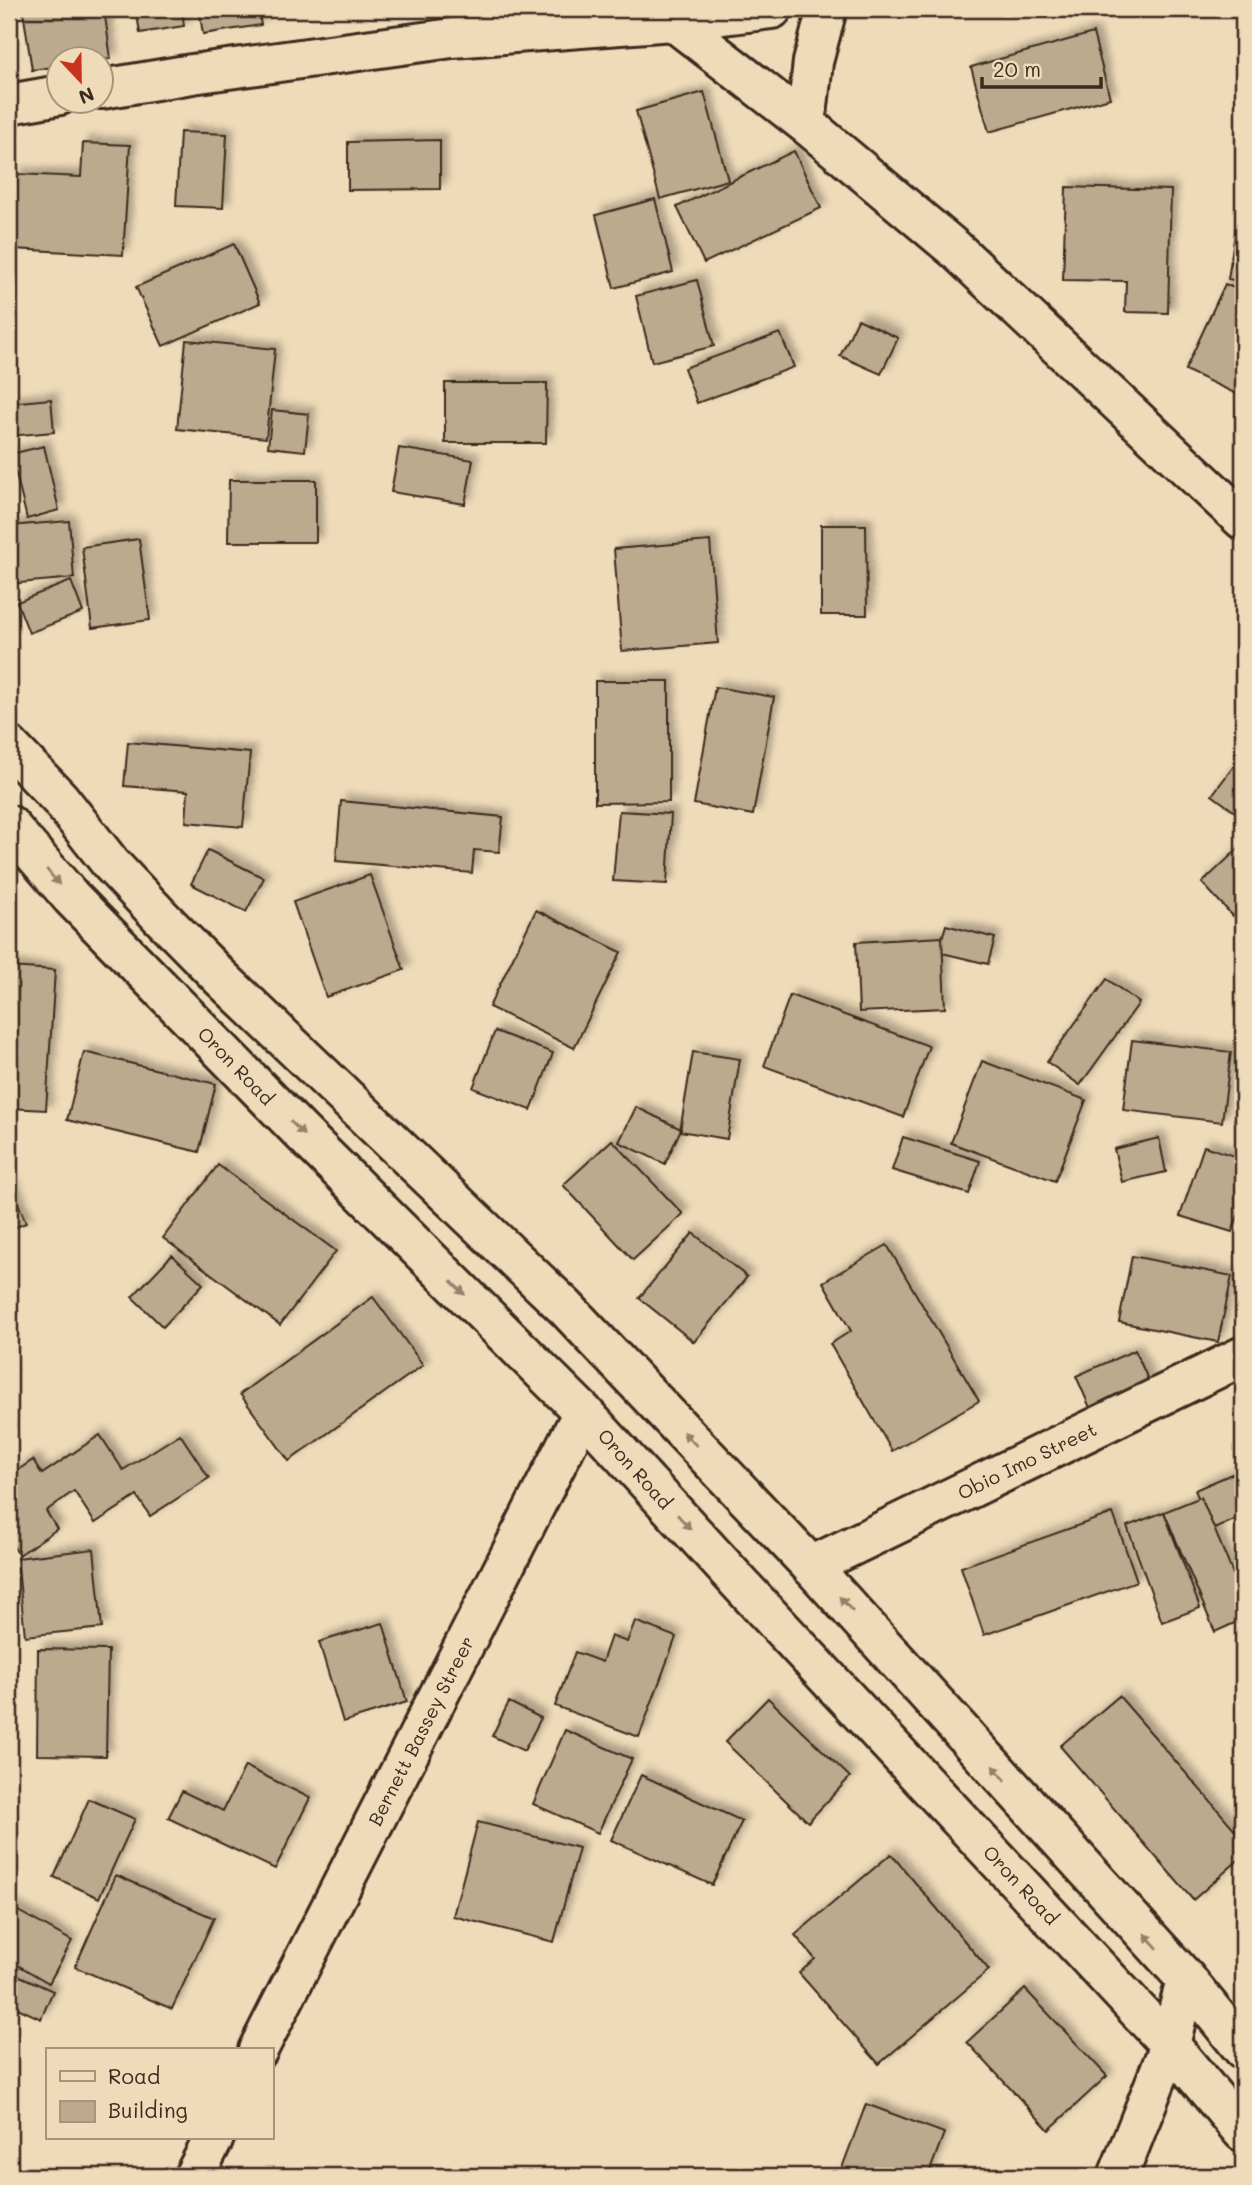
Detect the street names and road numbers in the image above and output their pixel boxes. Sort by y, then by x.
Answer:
street label: Oron Road [193,1021,280,1110]
street label: Obio Imo Street [953,1416,1100,1505]
street label: Oron Road [593,1423,678,1514]
street label: Bernett Bassey Streer [362,1632,479,1830]
street label: Oron Road [978,1840,1065,1930]

